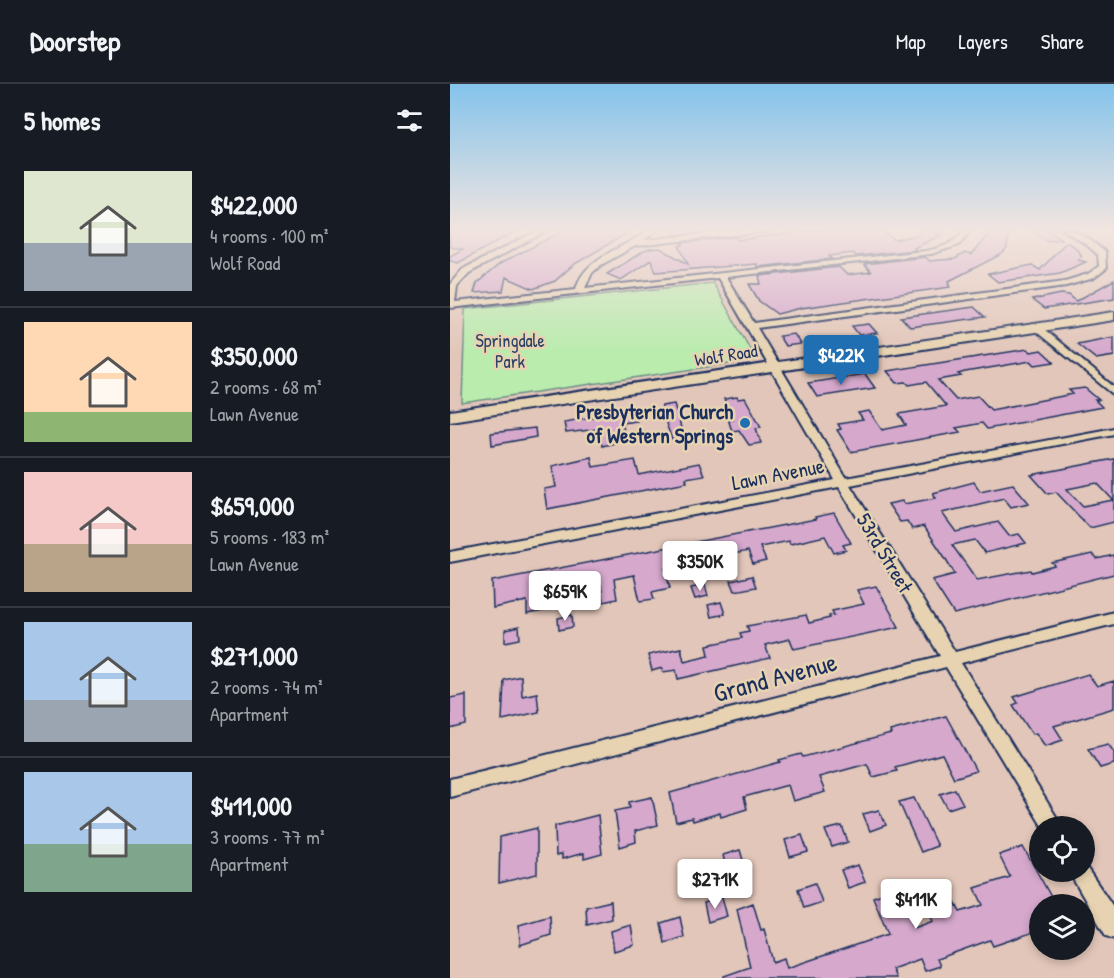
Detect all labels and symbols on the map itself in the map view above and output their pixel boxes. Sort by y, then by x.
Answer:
park label: Springdale Park [475,328,545,374]
pin: $422K [799,335,883,386]
street label: Wolf Road [693,338,759,372]
place label: Presbyterian Church of Western Springs [576,397,733,451]
marker: Presbyterian Church of Western Springs [738,416,752,430]
street label: Lawn Avenue [729,451,827,497]
street label: 53rd Street [850,508,921,599]
pin: $350K [658,541,742,592]
pin: $659K [523,571,607,622]
street label: Grand Avenue [709,644,841,710]
pin: $271K [673,859,757,910]
pin: $411K [874,879,958,930]

